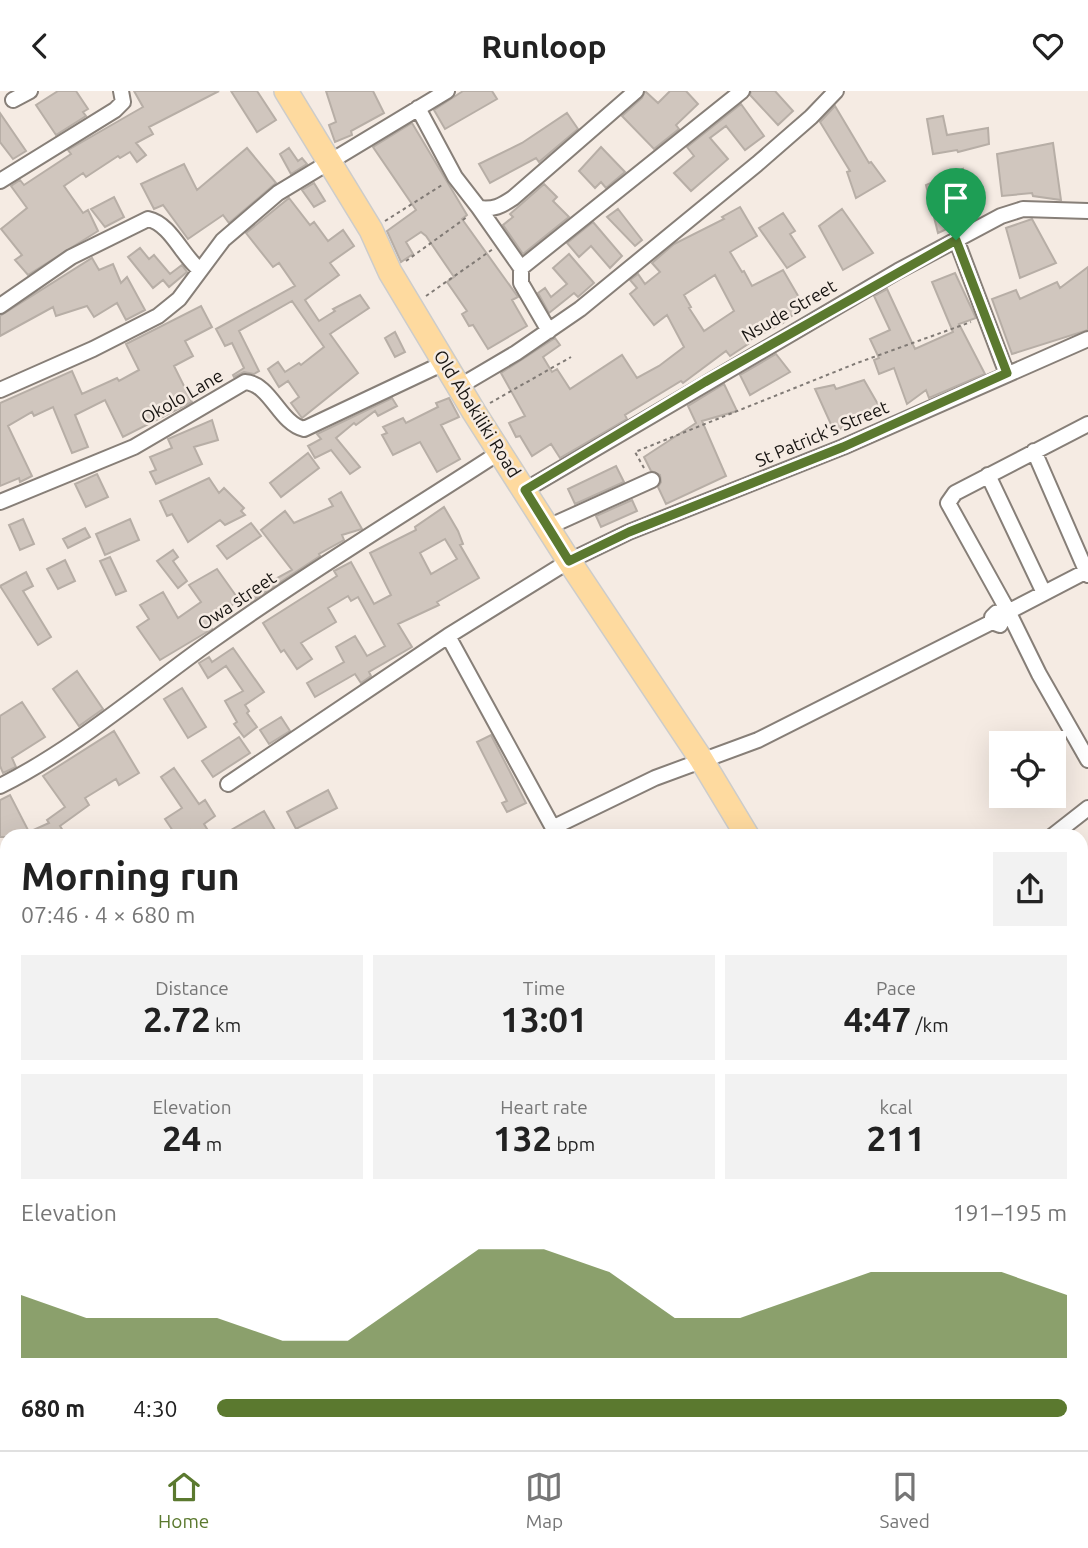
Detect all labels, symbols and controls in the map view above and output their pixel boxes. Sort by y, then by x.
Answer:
icon: back [21,27,59,65]
icon: heart [1029,27,1067,65]
text: Runloop [481,28,607,64]
pin [926,168,986,240]
icon: arrive [937,179,975,217]
street label: Nsude Street [738,275,839,345]
street label: Old Abakiliki Road [431,346,525,481]
street label: Okolo Lane [137,365,226,428]
street label: St Patrick's Street [752,396,891,470]
street label: Owa street [194,567,279,634]
map controls [989,731,1066,808]
button: locate [989,731,1066,808]
button: share [993,852,1067,926]
text: Morning run [21,855,240,897]
text: 07:46 · 4 × 680 m [21,902,195,927]
text: Distance [155,977,229,999]
text: Time [523,977,565,999]
text: Pace [876,977,916,999]
text: 2.72 [143,999,211,1039]
text: 13:01 [500,999,588,1039]
text: 4:47 [843,999,911,1039]
text: km [211,1014,241,1036]
text: /km [911,1014,949,1036]
text: Elevation [152,1096,232,1118]
text: Heart rate [500,1096,588,1118]
text: kcal [880,1096,912,1118]
text: 24 [162,1118,201,1158]
text: 132 [493,1118,552,1158]
text: 211 [866,1118,926,1158]
text: m [201,1133,222,1155]
text: bpm [552,1133,595,1155]
text: Elevation [21,1200,117,1225]
text: 191–195 m [953,1200,1067,1225]
text: 680 m [21,1396,85,1421]
text: 4:30 [133,1396,178,1421]
tab: Home [158,1468,209,1532]
tab: Map [525,1468,563,1532]
tab: Saved [879,1468,930,1532]

